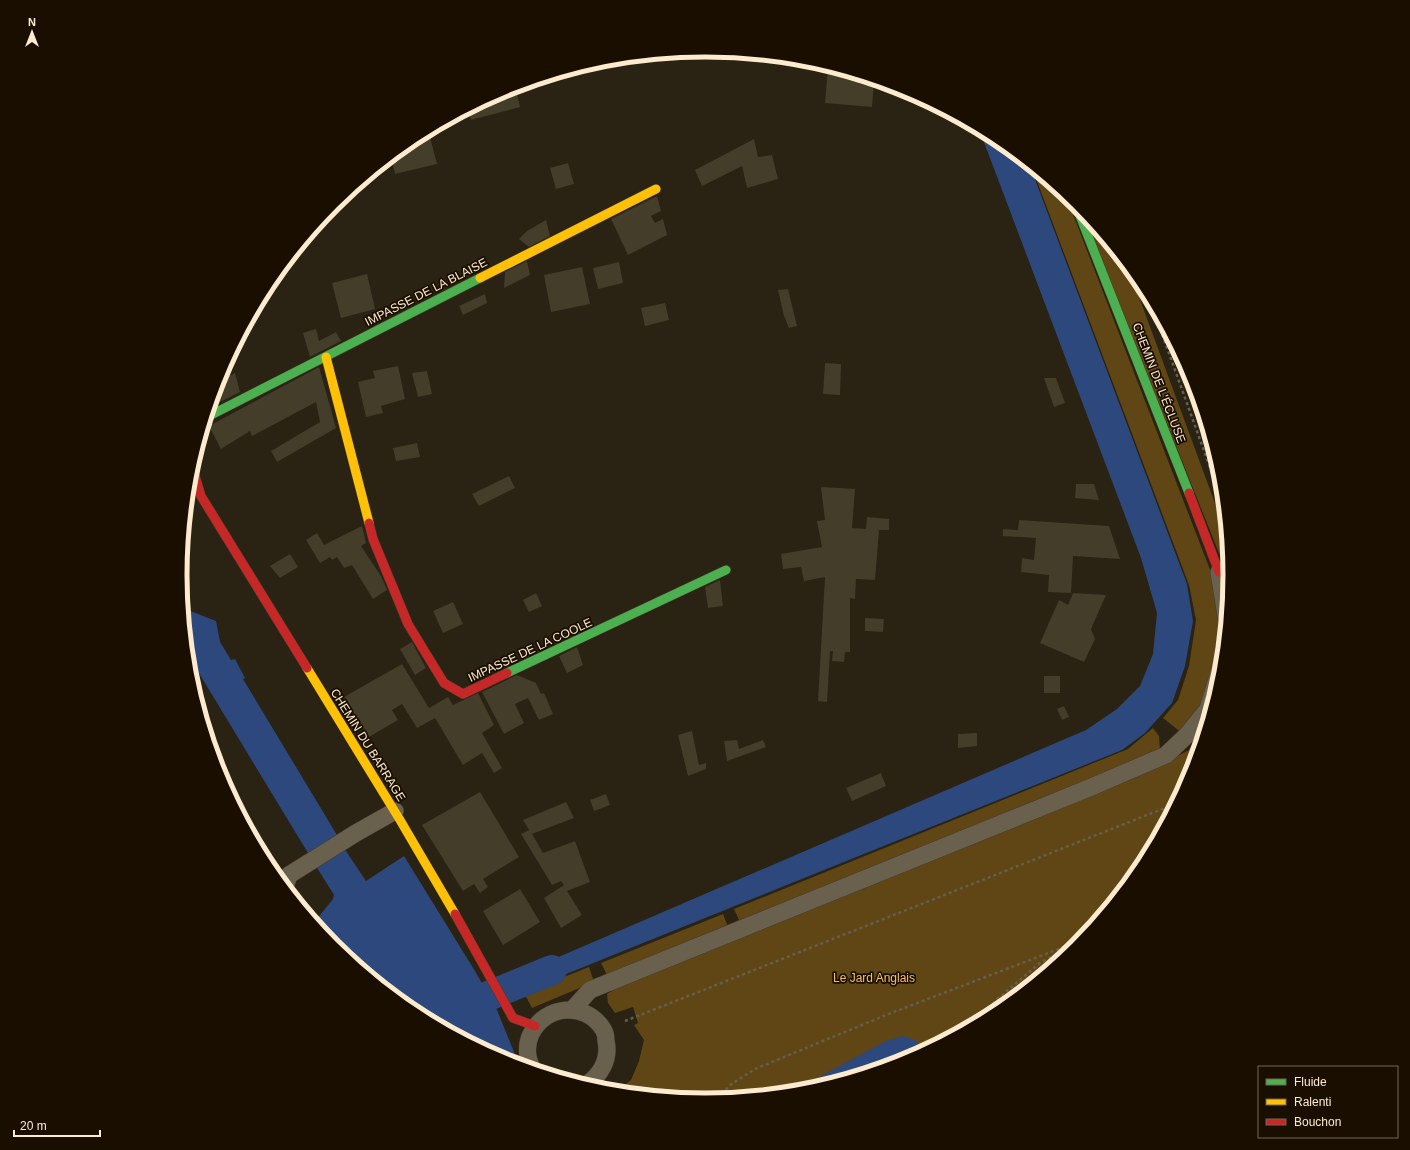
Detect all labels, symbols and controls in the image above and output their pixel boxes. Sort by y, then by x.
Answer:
north arrow [12,12,52,52]
text: N [28,16,36,28]
street label: IMPASSE DE LA BLAISE [363,255,489,329]
street label: CHEMIN DE L'ÉCLUSE [1130,321,1189,445]
street label: IMPASSE DE LA COOLE [466,615,594,685]
street label: CHEMIN DU BARRAGE [328,686,408,804]
park label: Le Jard Anglais [833,971,915,985]
legend [1258,1066,1398,1138]
text: Fluide [1294,1075,1327,1089]
text: Ralenti [1294,1095,1331,1109]
scale bar [14,1112,100,1138]
text: Bouchon [1294,1115,1341,1129]
text: 20 m [20,1119,47,1133]

